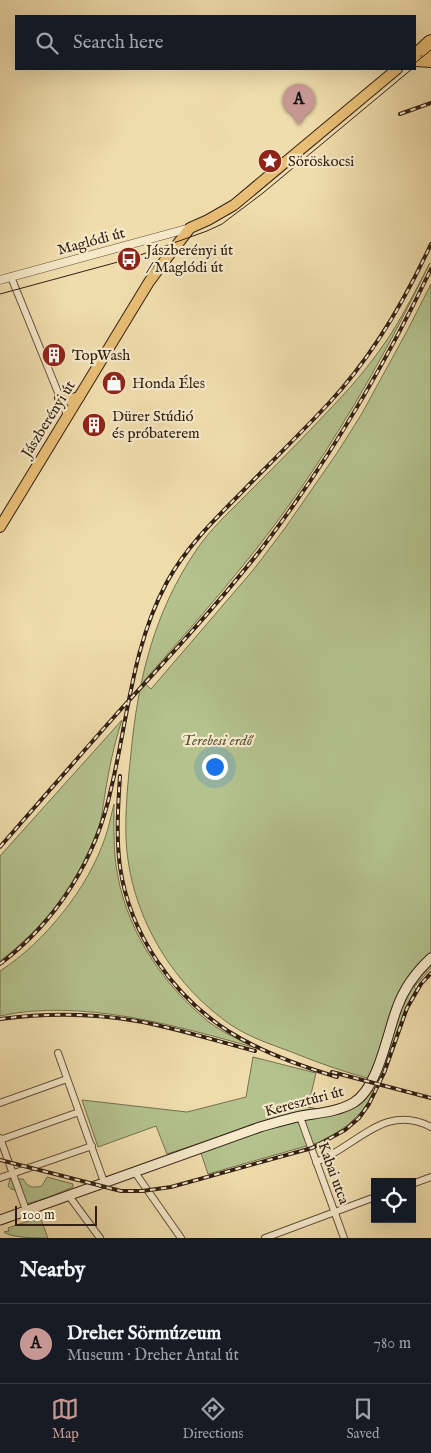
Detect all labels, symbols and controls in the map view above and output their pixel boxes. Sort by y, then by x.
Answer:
search box [15,15,416,70]
icon: search [33,29,61,57]
text: Search here [73,31,164,55]
pin: A [283,84,315,125]
place icon: Söröskocsi [257,148,283,174]
place label: Söröskocsi [288,152,354,171]
street label: Maglódi út [55,223,127,260]
place label: Jászberényi út / Maglódi út [144,241,233,277]
bus stop icon: Jászberényi út / Maglódi út [116,246,142,272]
building icon: TopWash [41,342,67,368]
place label: TopWash [72,346,130,365]
shop icon: Honda Éles [101,370,127,396]
place label: Honda Éles [132,374,205,393]
street label: Jászberényi út [16,377,80,463]
place label: Dürer Stúdió és próbaterem [112,407,200,443]
building icon: Dürer Stúdió és próbaterem [81,412,107,438]
park label: Terebesi erdő [182,731,255,750]
your location [202,754,228,780]
street label: Keresztúri út [263,1082,346,1121]
street label: Kabai utca [313,1139,354,1207]
map controls [371,1178,416,1223]
button: locate [371,1178,416,1223]
scale bar [15,1203,98,1226]
text: 100 m [22,1206,55,1224]
text: Nearby [20,1257,85,1284]
text: Dreher Sörmúzeum [67,1322,221,1346]
text: A [31,1334,41,1354]
text: 780 m [374,1334,411,1354]
text: Museum · Dreher Antal út [67,1346,239,1366]
tab: Map [51,1395,79,1443]
tab: Directions [182,1395,243,1443]
tab: Saved [346,1395,379,1443]

